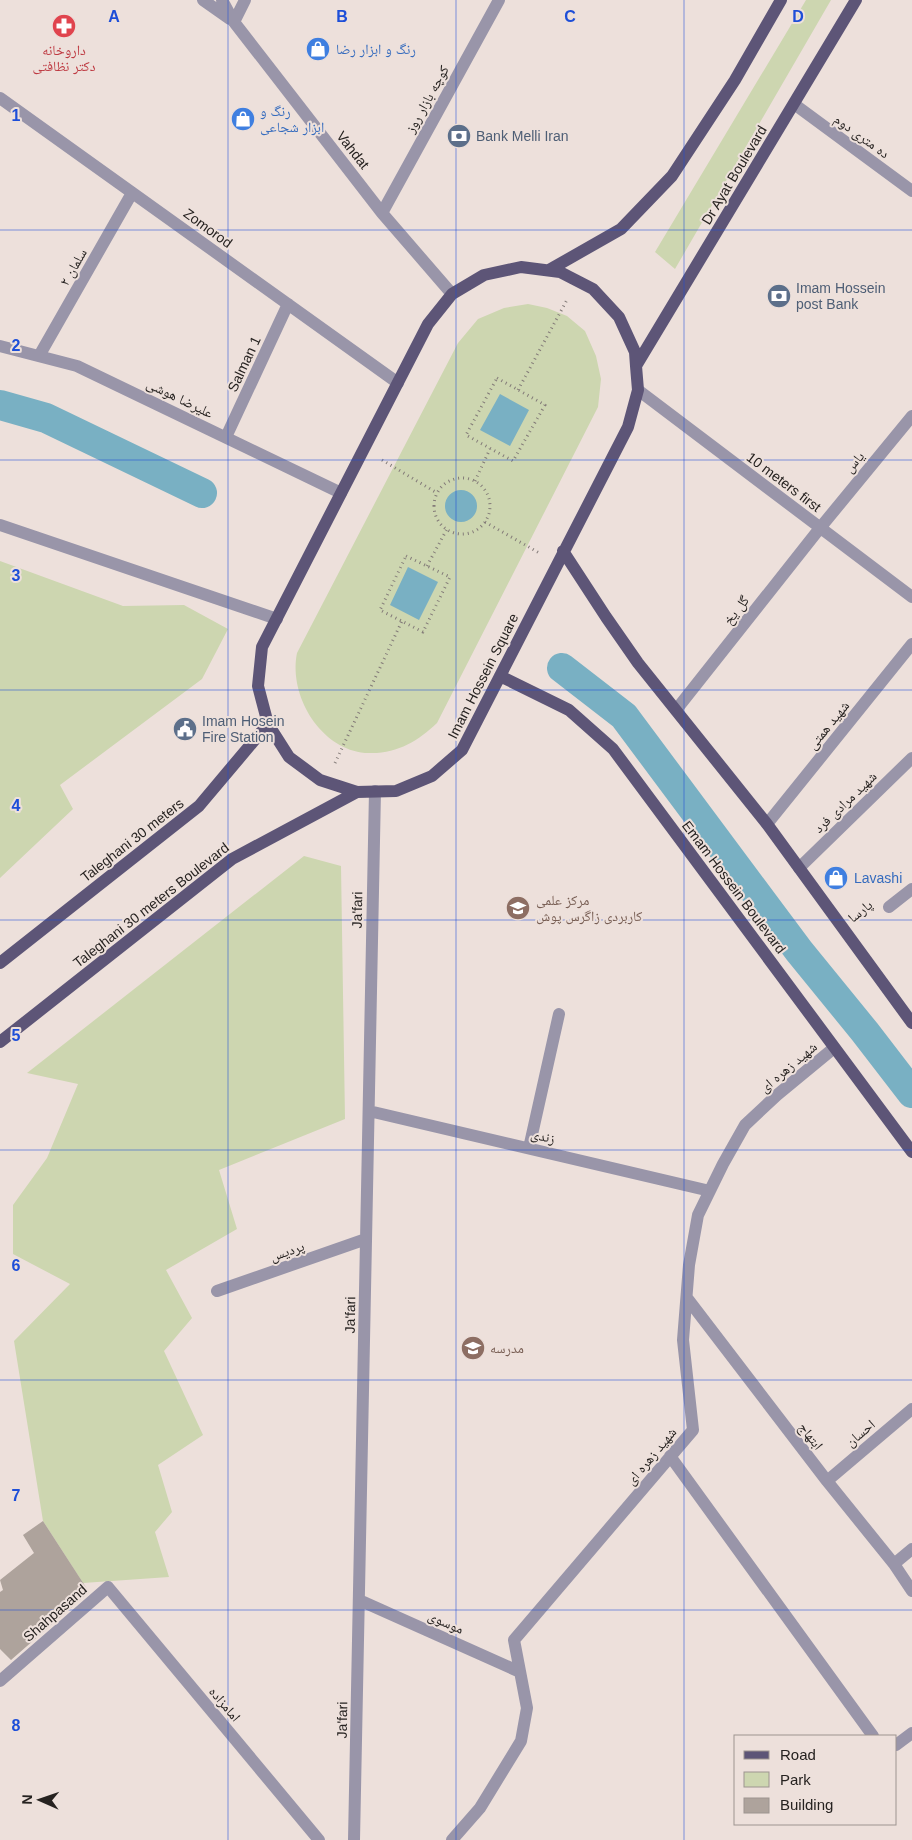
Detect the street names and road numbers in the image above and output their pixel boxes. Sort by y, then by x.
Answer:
street label: کوچه بازار روز [402,62,453,137]
street label: ده متری دوم [830,111,893,163]
street label: Dr Ayat Boulevard [698,123,770,227]
street label: Vahdat [333,128,373,172]
street label: Zomorod [181,205,235,251]
street label: سلمان ۲ [56,246,91,289]
street label: Salman 1 [224,334,264,394]
street label: علیرضا هوشی [144,375,216,422]
street label: یاس [841,448,868,476]
street label: 10 meters first [744,449,824,515]
street label: گل یخ [720,592,754,629]
street label: Imam Hossein Square [444,610,522,741]
street label: شهید همتی [804,698,853,753]
street label: شهید مرادی فرد [810,768,880,837]
street label: Taleghani 30 meters [77,795,187,885]
street label: Emam Hossein Boulevard [679,818,789,956]
street label: Taleghani 30 meters Boulevard [70,839,232,971]
street label: Ja'fari [349,891,365,929]
street label: پارسا [845,896,876,926]
street label: شهید زهره ای [756,1038,821,1096]
street label: زندی [529,1125,557,1148]
street label: پردیس [268,1238,307,1265]
street label: Ja'fari [342,1296,358,1334]
street label: احسان [842,1416,879,1451]
street label: ابتهاج [794,1419,827,1454]
street label: شهید زهره ای [622,1424,680,1489]
street label: Shahpasand [20,1581,90,1645]
street label: موسوی [425,1607,466,1638]
street label: امامزاده [205,1683,244,1725]
street label: Ja'fari [334,1701,350,1739]

